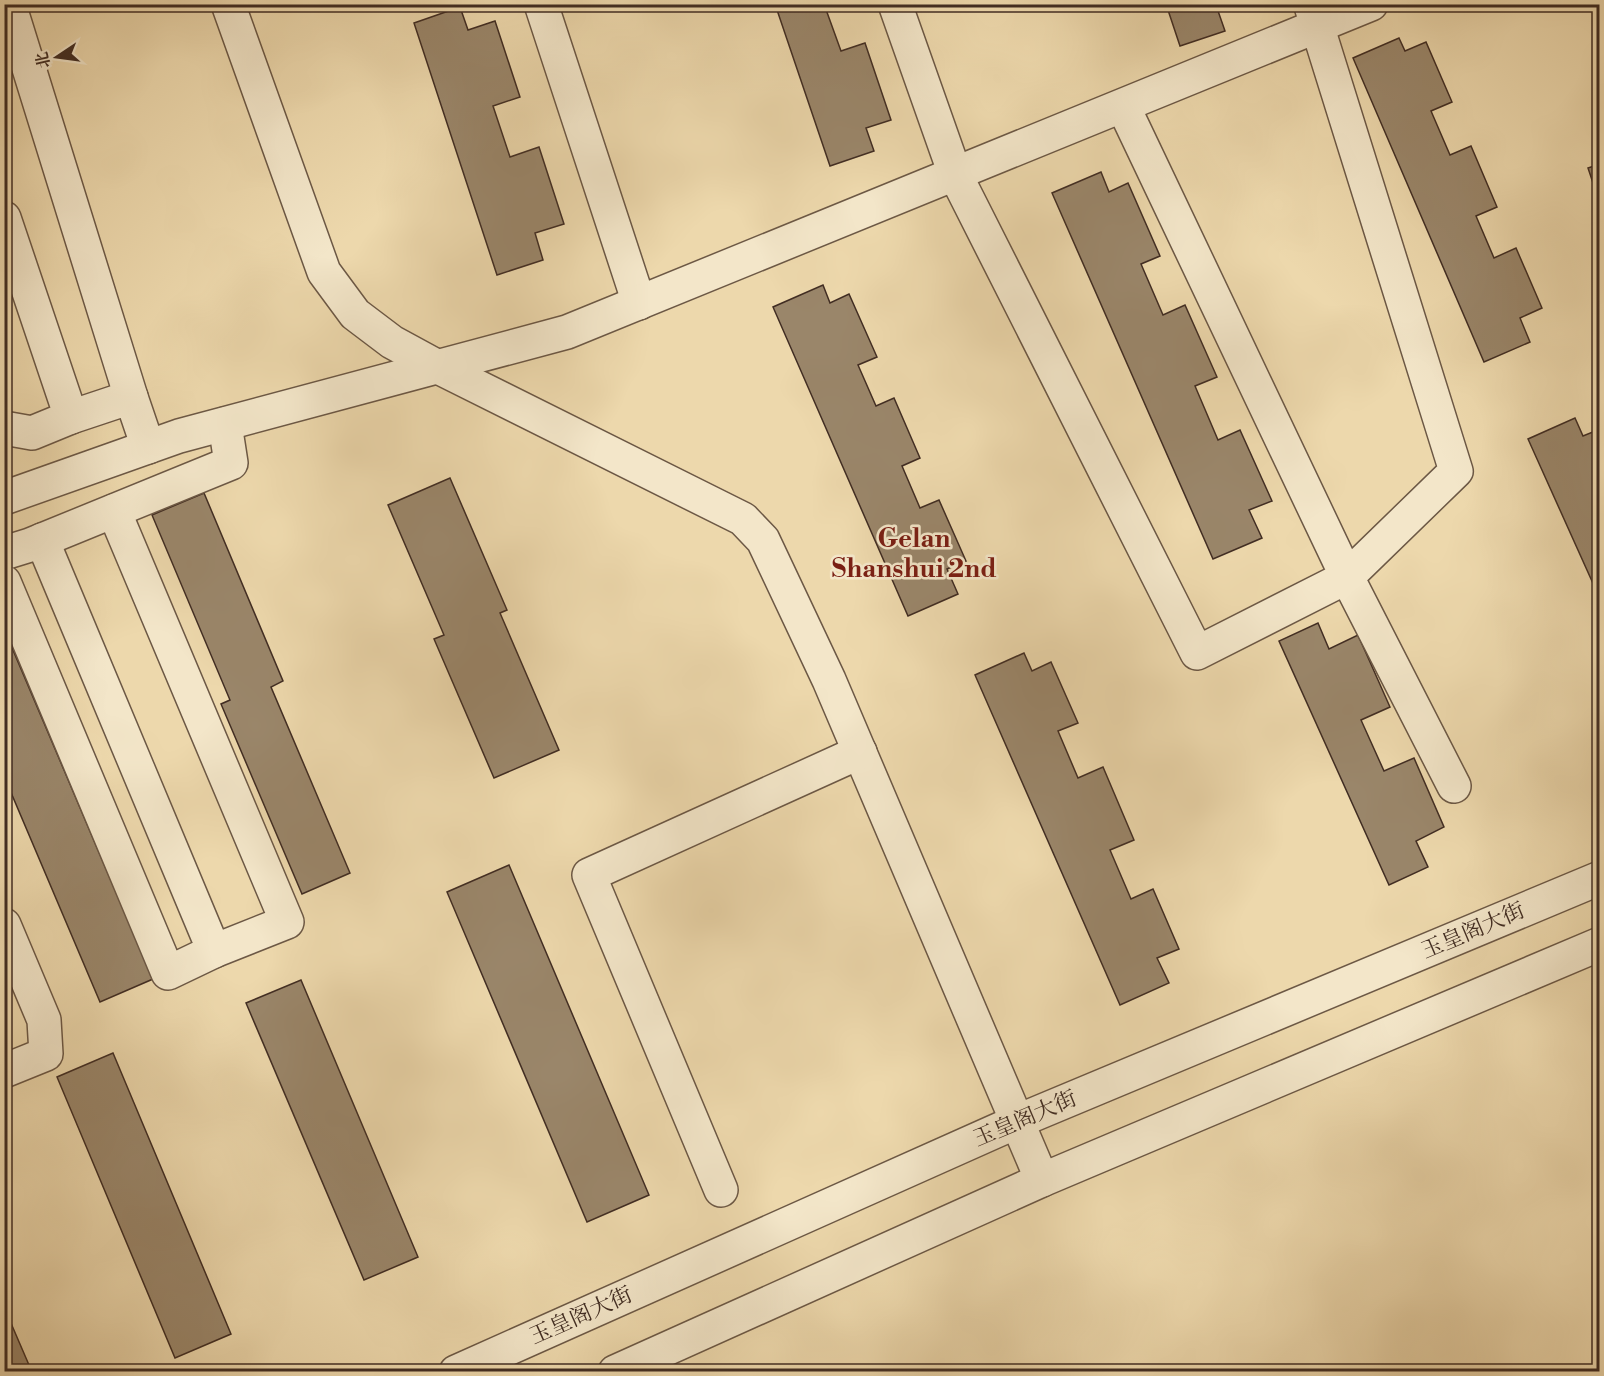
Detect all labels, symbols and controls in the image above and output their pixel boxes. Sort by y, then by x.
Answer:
north arrow [27,27,87,87]
text: 北 [32,50,55,70]
district label: Gelan Shanshui 2nd [831,523,997,585]
street label: 玉皇阁大街 [1417,897,1529,965]
street label: 玉皇阁大街 [969,1085,1081,1153]
street label: 玉皇阁大街 [525,1281,637,1351]

